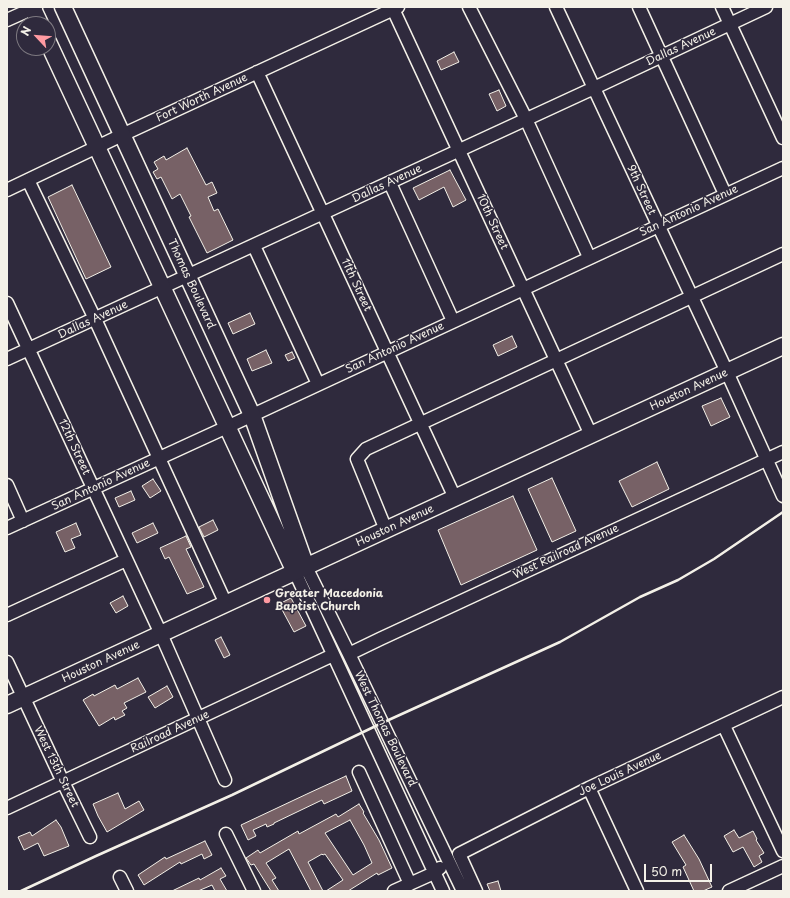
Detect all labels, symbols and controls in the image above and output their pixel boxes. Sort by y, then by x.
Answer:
north arrow [16,16,56,56]
text: N [16,23,35,39]
street label: Dallas Avenue [644,25,718,69]
street label: Fort Worth Avenue [154,71,250,125]
street label: Dallas Avenue [350,162,424,206]
street label: 9th Street [624,163,658,217]
street label: San Antonio Avenue [638,182,740,240]
street label: 10th Street [473,192,511,252]
street label: Thomas Boulevard [164,237,218,331]
street label: 11th Street [338,256,374,314]
street label: Dallas Avenue [56,298,130,342]
street label: San Antonio Avenue [344,319,446,377]
street label: Houston Avenue [648,366,730,414]
street label: 12th Street [55,417,93,477]
street label: San Antonio Avenue [50,456,152,514]
street label: Houston Avenue [354,502,436,550]
street label: West Railroad Avenue [511,522,621,582]
place label: Greater Macedonia Baptist Church [275,587,383,613]
marker: Greater Macedonia Baptist Church [262,595,272,605]
street label: Houston Avenue [60,638,142,686]
street label: West Thomas Boulevard [351,669,419,789]
street label: Railroad Avenue [128,708,212,756]
street label: West 13th Street [31,724,81,810]
street label: Joe Louis Avenue [577,749,663,799]
scale bar [646,856,714,882]
text: 50 m [651,862,682,880]

